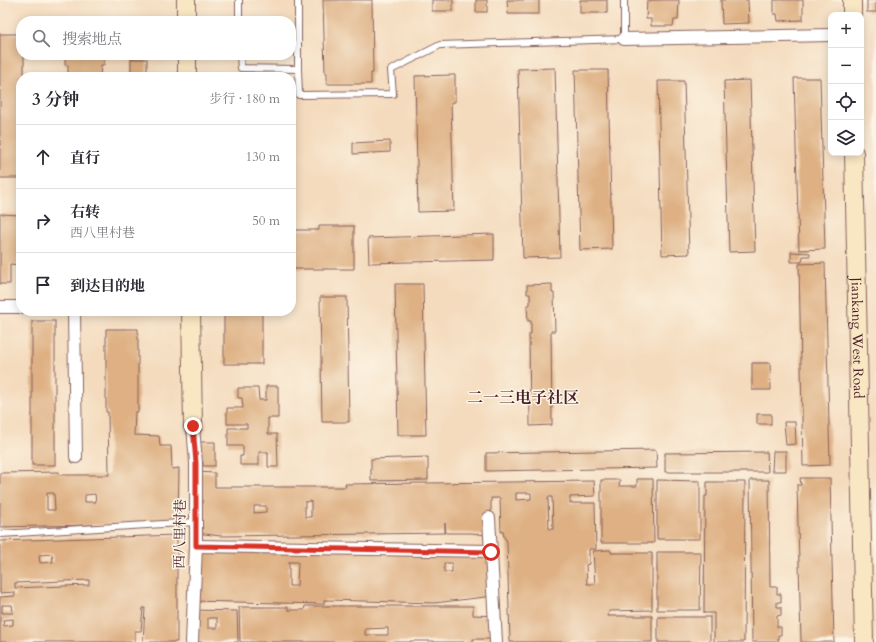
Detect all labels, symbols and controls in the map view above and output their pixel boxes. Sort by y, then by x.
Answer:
map controls [828,12,864,156]
button: + [828,12,864,48]
search box [16,16,296,60]
icon: search [30,27,52,49]
text: 搜索地点 [62,29,122,49]
button: − [828,48,864,84]
button: locate [828,84,864,120]
text: 3 分钟 [32,88,79,111]
text: 步行 · 180 m [209,90,280,108]
button: layers [828,120,864,156]
icon: ahead [32,146,54,168]
text: 直行 [70,148,100,168]
text: 130 m [246,148,280,166]
text: 右转 [70,202,100,222]
icon: right [32,210,54,232]
text: 50 m [252,212,280,230]
text: 西八里村巷 [70,224,135,242]
icon: arrive [32,274,54,296]
street label: Jiankang West Road [847,275,869,399]
text: 到达目的地 [70,276,145,296]
district label: 二一三电子社区 [467,387,579,409]
route end [184,417,202,435]
street label: 西八里村巷 [170,499,190,569]
route start [482,543,500,561]

